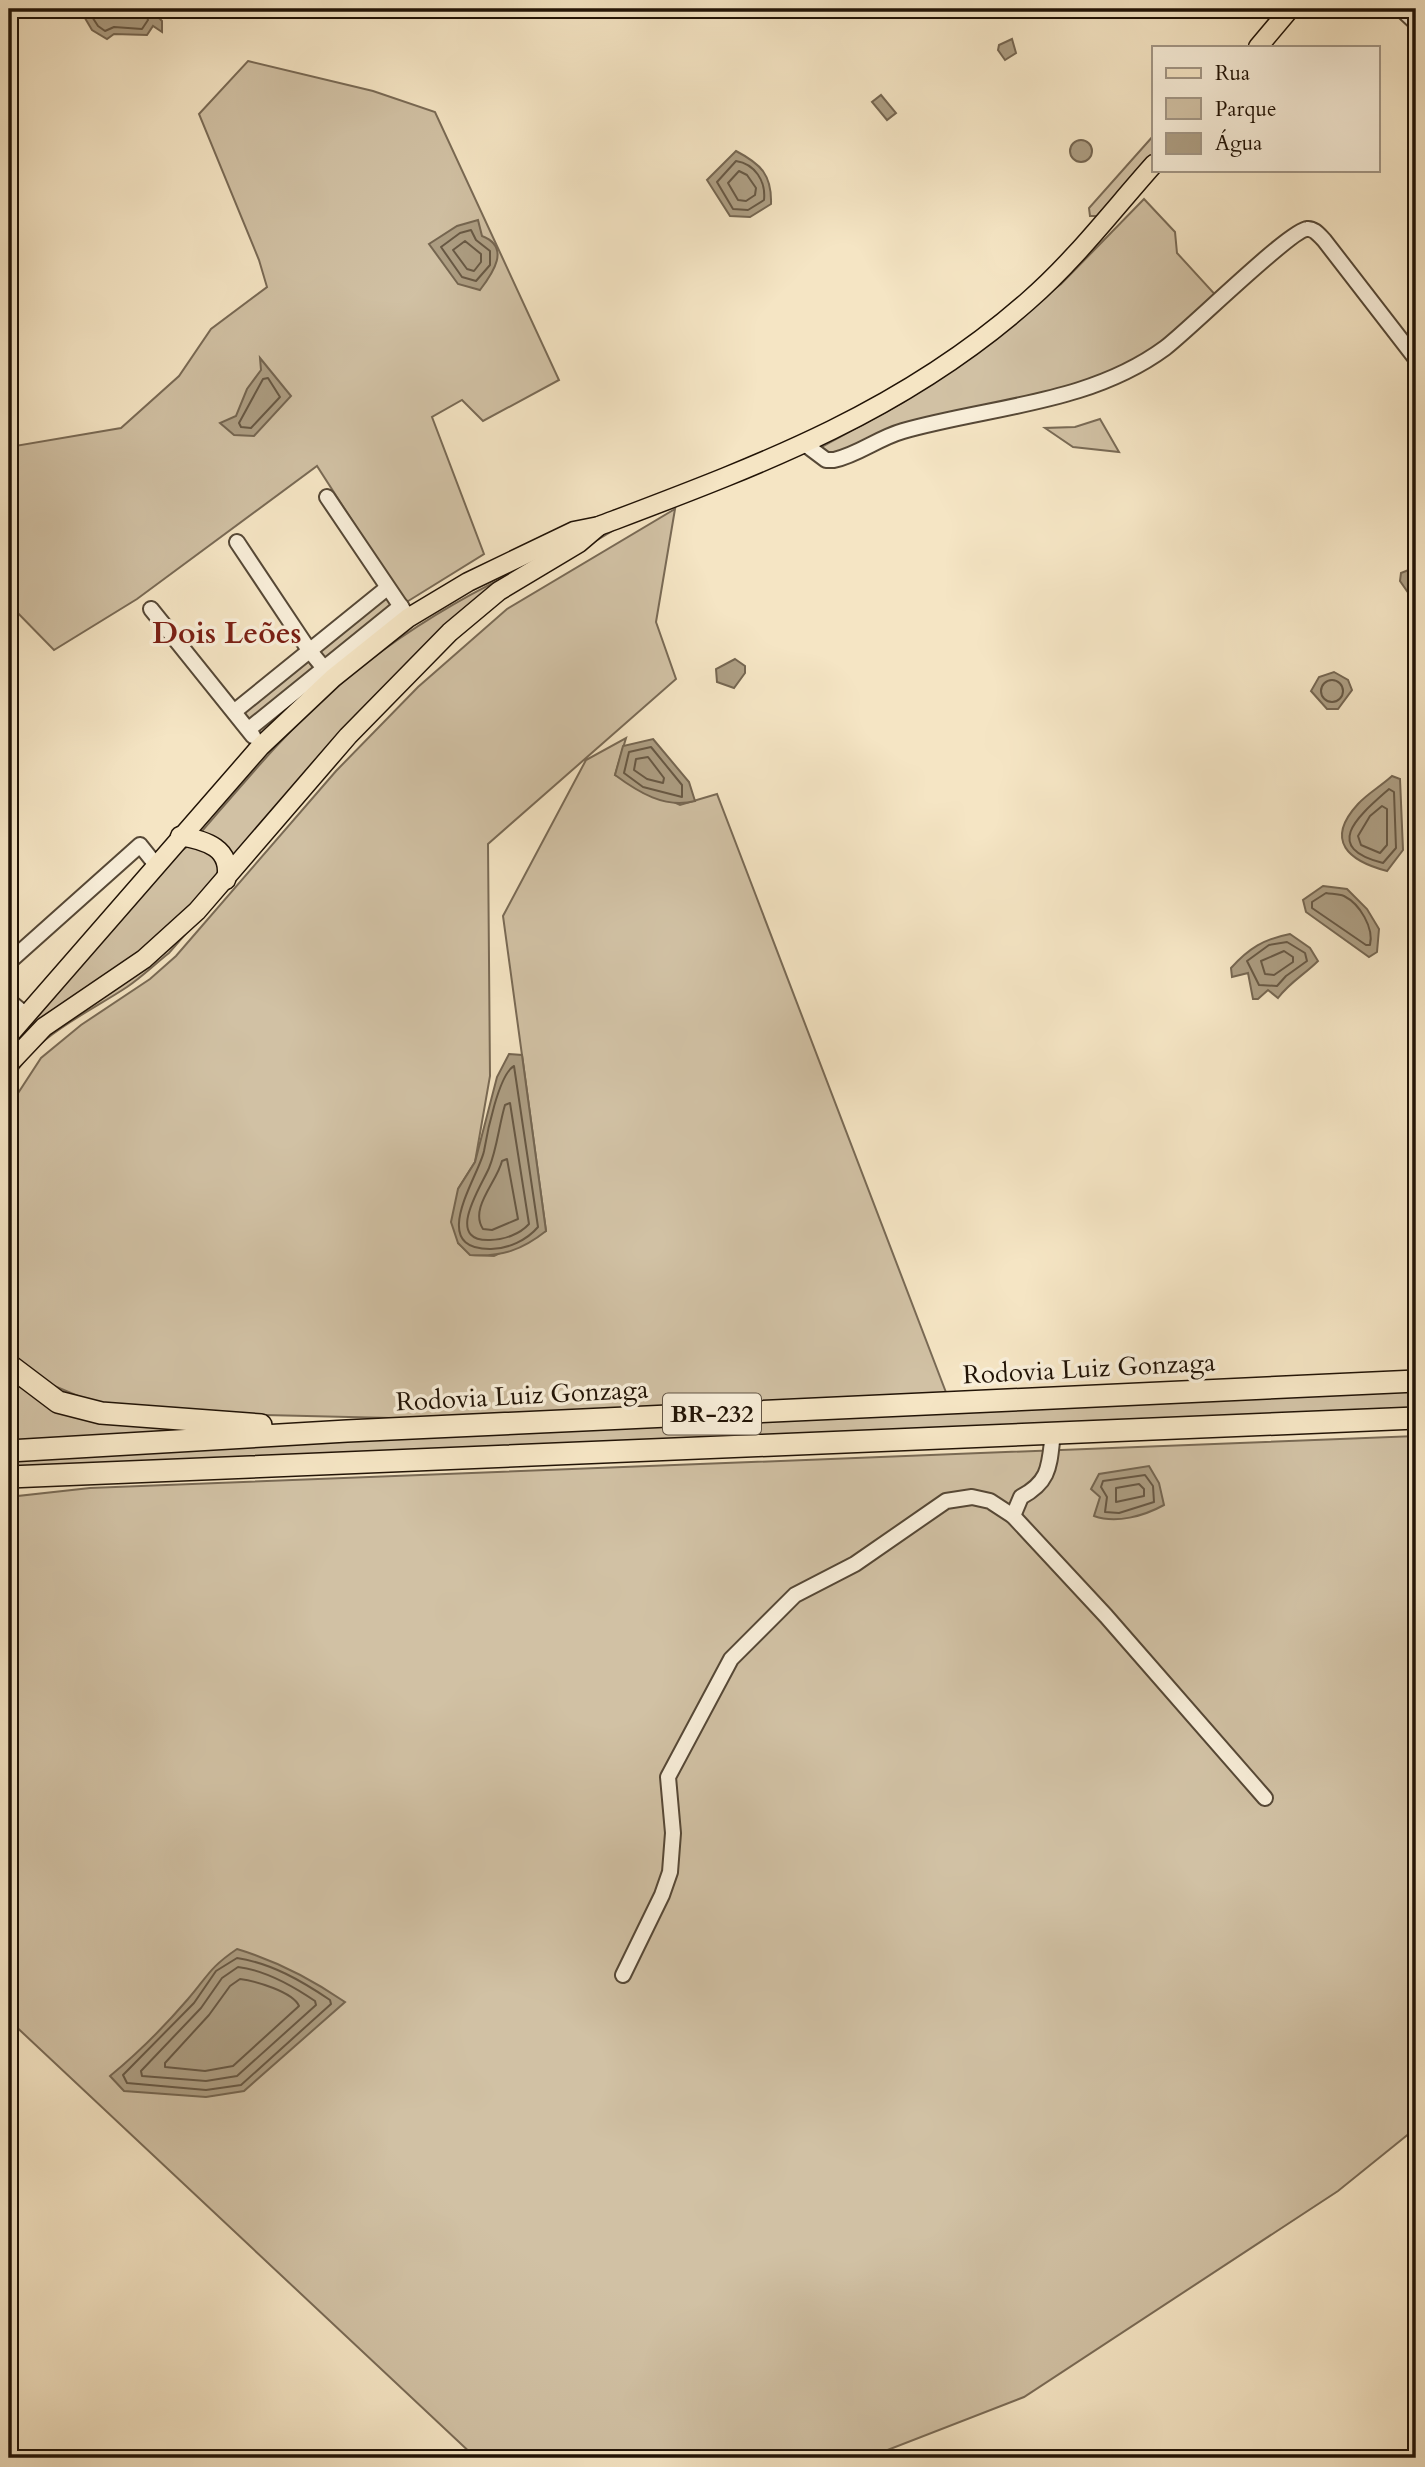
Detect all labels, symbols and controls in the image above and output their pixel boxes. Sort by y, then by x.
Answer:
legend [1152,46,1380,172]
text: Rua [1215,59,1250,88]
text: Parque [1215,95,1276,124]
text: Água [1215,129,1262,158]
district label: Dois Leões [152,613,302,654]
street label: Rodovia Luiz Gonzaga [962,1344,1216,1393]
street label: Rodovia Luiz Gonzaga [395,1371,649,1420]
road number: BR-232 [663,1394,761,1434]

